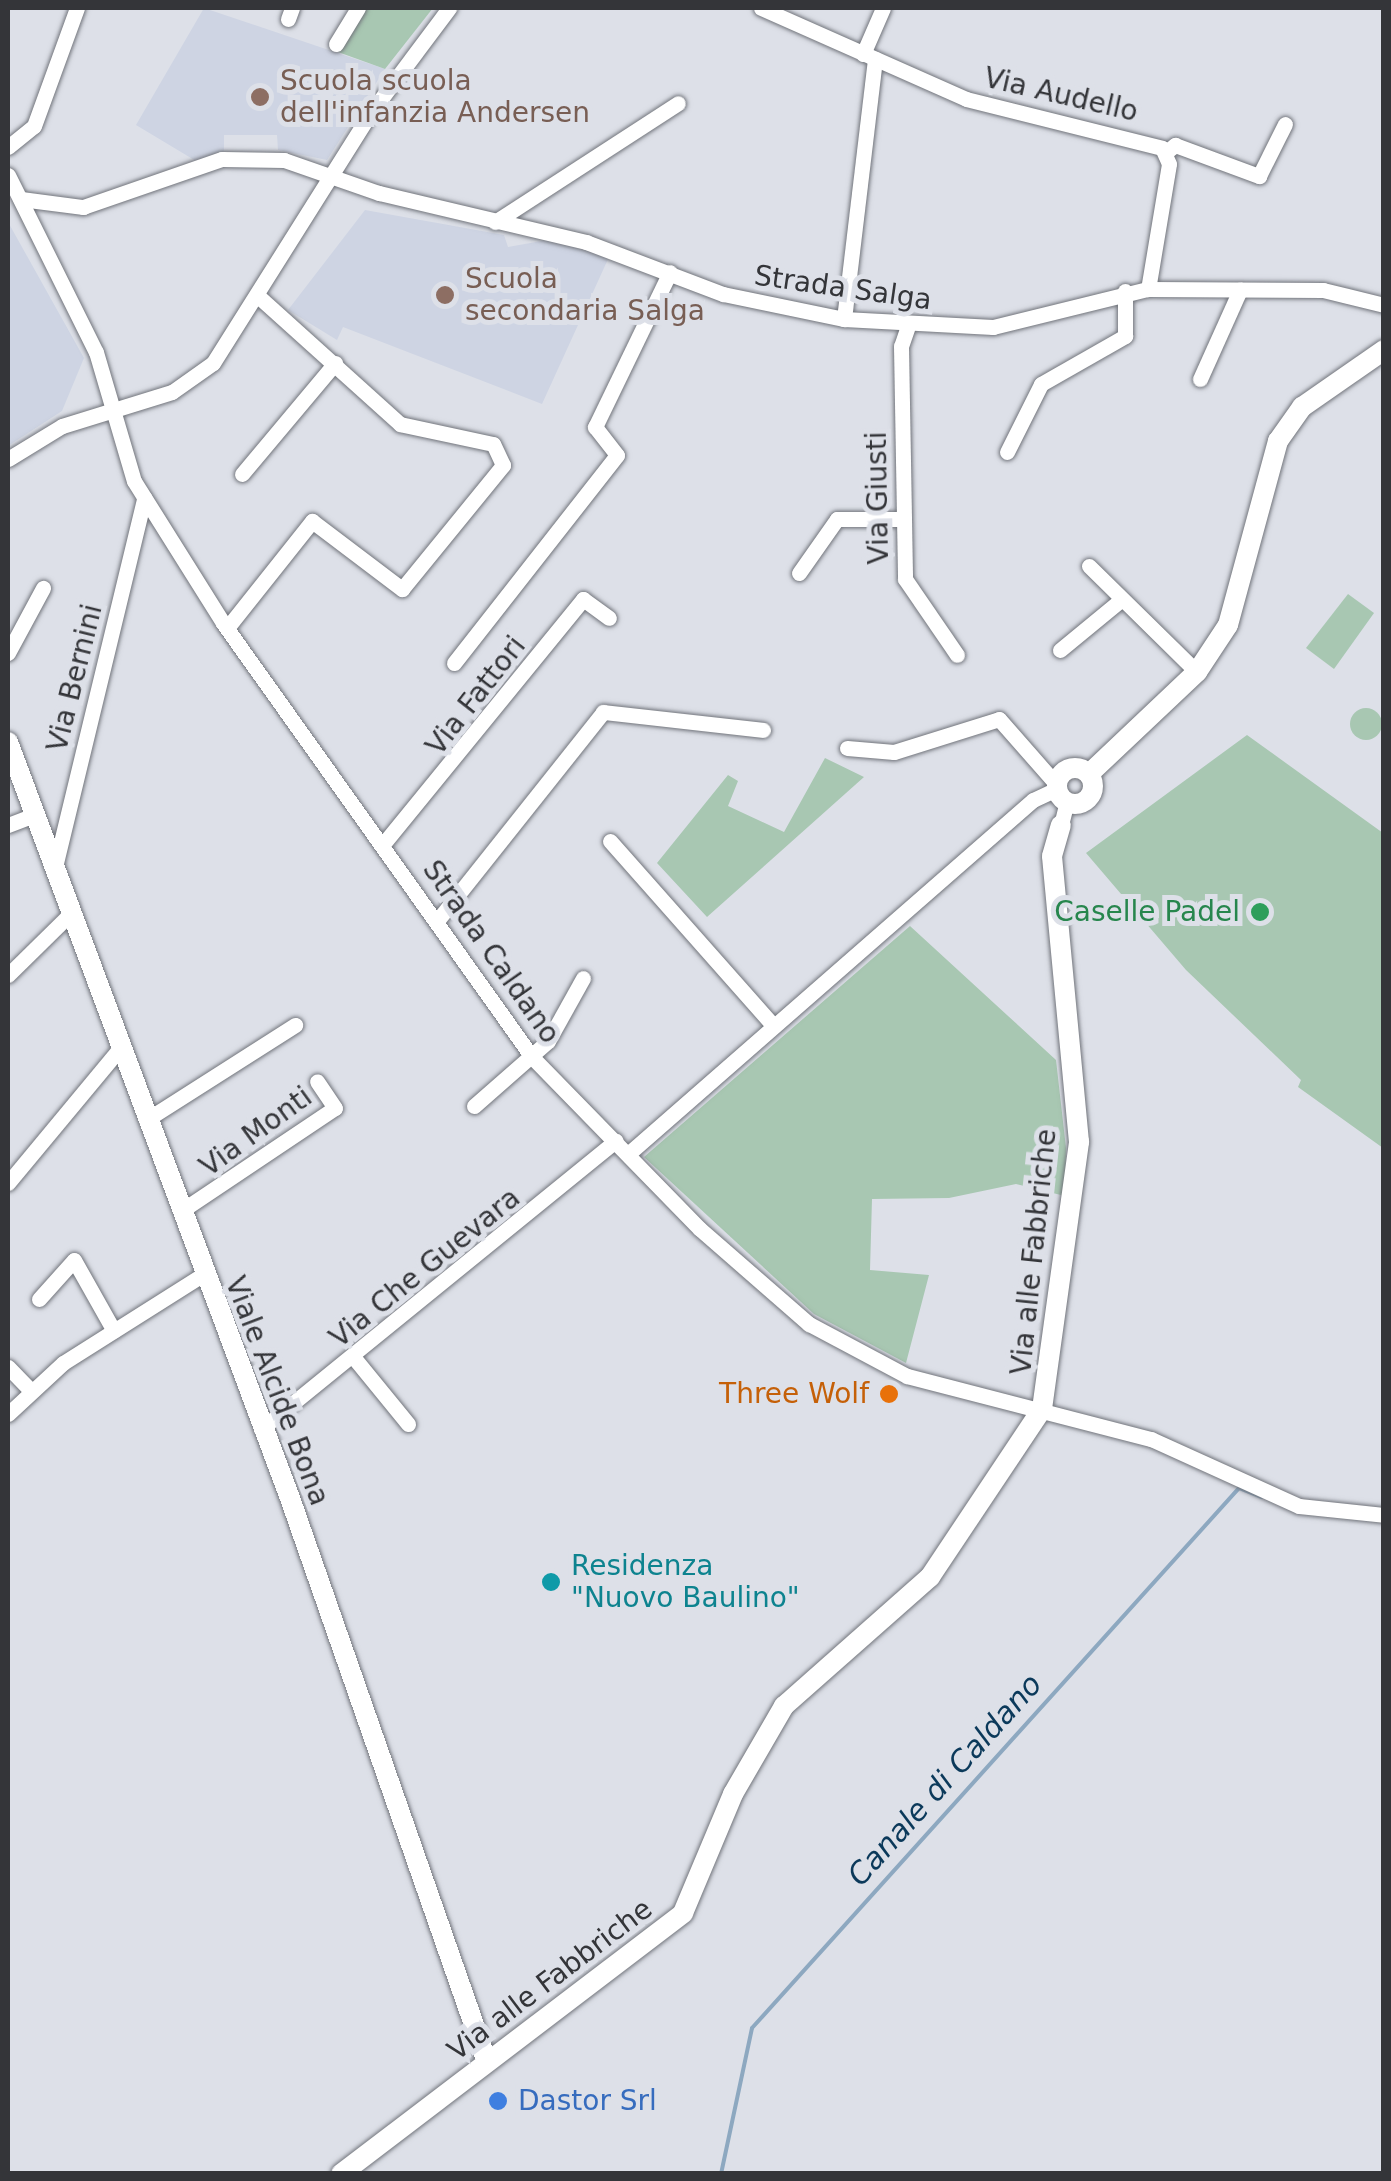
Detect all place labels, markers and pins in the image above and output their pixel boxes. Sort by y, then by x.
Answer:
place label: Scuola scuola dell'infanzia Andersen [280,64,590,130]
marker: Scuola scuola dell'infanzia Andersen [249,86,271,108]
place label: Scuola secondaria Salga [465,262,705,328]
marker: Scuola secondaria Salga [434,284,456,306]
place label: Caselle Padel [1054,895,1240,929]
marker: Caselle Padel [1249,901,1271,923]
place label: Three Wolf [719,1377,869,1411]
marker: Three Wolf [878,1383,900,1405]
place label: Residenza "Nuovo Baulino" [571,1549,800,1615]
marker: Residenza "Nuovo Baulino" [540,1571,562,1593]
place label: Dastor Srl [518,2084,657,2118]
marker: Dastor Srl [487,2090,509,2112]

